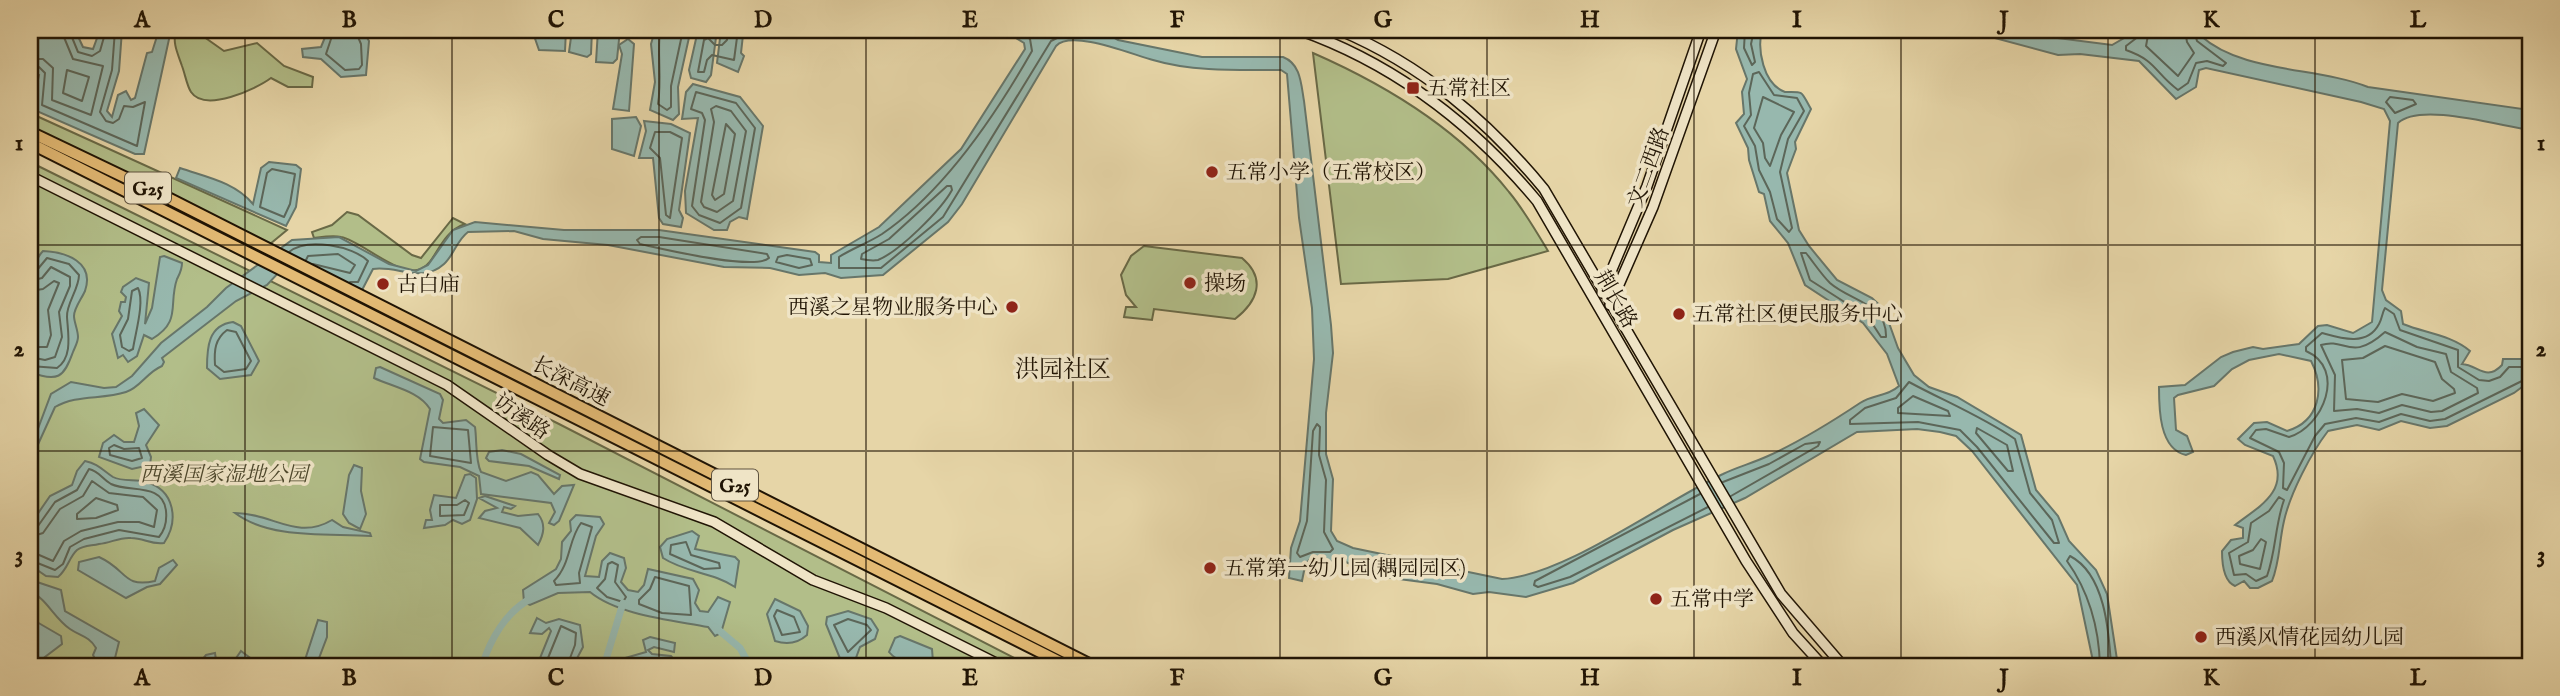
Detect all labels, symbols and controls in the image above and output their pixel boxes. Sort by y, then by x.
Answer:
text: A [133,6,151,35]
text: B [341,6,357,35]
text: C [548,6,565,35]
text: D [754,6,772,35]
text: E [962,6,978,35]
text: F [1170,6,1185,35]
text: G [1374,6,1393,35]
text: H [1580,6,1600,35]
text: I [1792,6,1802,35]
text: J [1996,6,2009,35]
text: K [2203,6,2221,35]
text: L [2410,6,2427,35]
place label: 五常社区 [1427,76,1511,103]
marker: 五常社区 [1405,80,1421,96]
street label: 文二西路 [1622,123,1676,212]
text: 1 [15,129,23,158]
text: 1 [2537,129,2545,158]
place label: 五常小学（五常校区） [1226,160,1436,187]
marker: 五常小学（五常校区） [1204,164,1220,180]
road number: G25 [125,172,171,204]
street label: 荆长路 [1587,266,1642,334]
place label: 操场 [1204,271,1246,298]
place label: 古白庙 [397,272,460,299]
marker: 操场 [1182,275,1198,291]
marker: 古白庙 [375,276,391,292]
place label: 西溪之星物业服务中心 [788,295,998,322]
marker: 西溪之星物业服务中心 [1004,299,1020,315]
place label: 五常社区便民服务中心 [1693,302,1903,329]
marker: 五常社区便民服务中心 [1671,306,1687,322]
text: 2 [14,335,25,364]
text: 2 [2536,335,2547,364]
street label: 长深高速 [527,351,614,413]
district label: 洪园社区 [1015,355,1111,386]
street label: 访溪路 [488,388,555,446]
park label: 西溪国家湿地公园 [140,462,311,489]
road number: G25 [712,470,758,500]
text: 3 [15,541,23,570]
text: 3 [2537,541,2545,570]
place label: 五常第一幼儿园(耦园园区) [1224,556,1466,583]
marker: 五常第一幼儿园(耦园园区) [1202,560,1218,576]
place label: 五常中学 [1670,587,1754,614]
marker: 五常中学 [1648,591,1664,607]
place label: 西溪风情花园幼儿园 [2215,625,2404,652]
marker: 西溪风情花园幼儿园 [2193,629,2209,645]
text: A [133,664,151,693]
text: B [341,664,357,693]
text: C [548,664,565,693]
text: D [754,664,772,693]
text: E [962,664,978,693]
text: F [1170,664,1185,693]
text: G [1374,664,1393,693]
text: H [1580,664,1600,693]
text: I [1792,664,1802,693]
text: J [1996,664,2009,693]
text: K [2203,664,2221,693]
text: L [2410,664,2427,693]

